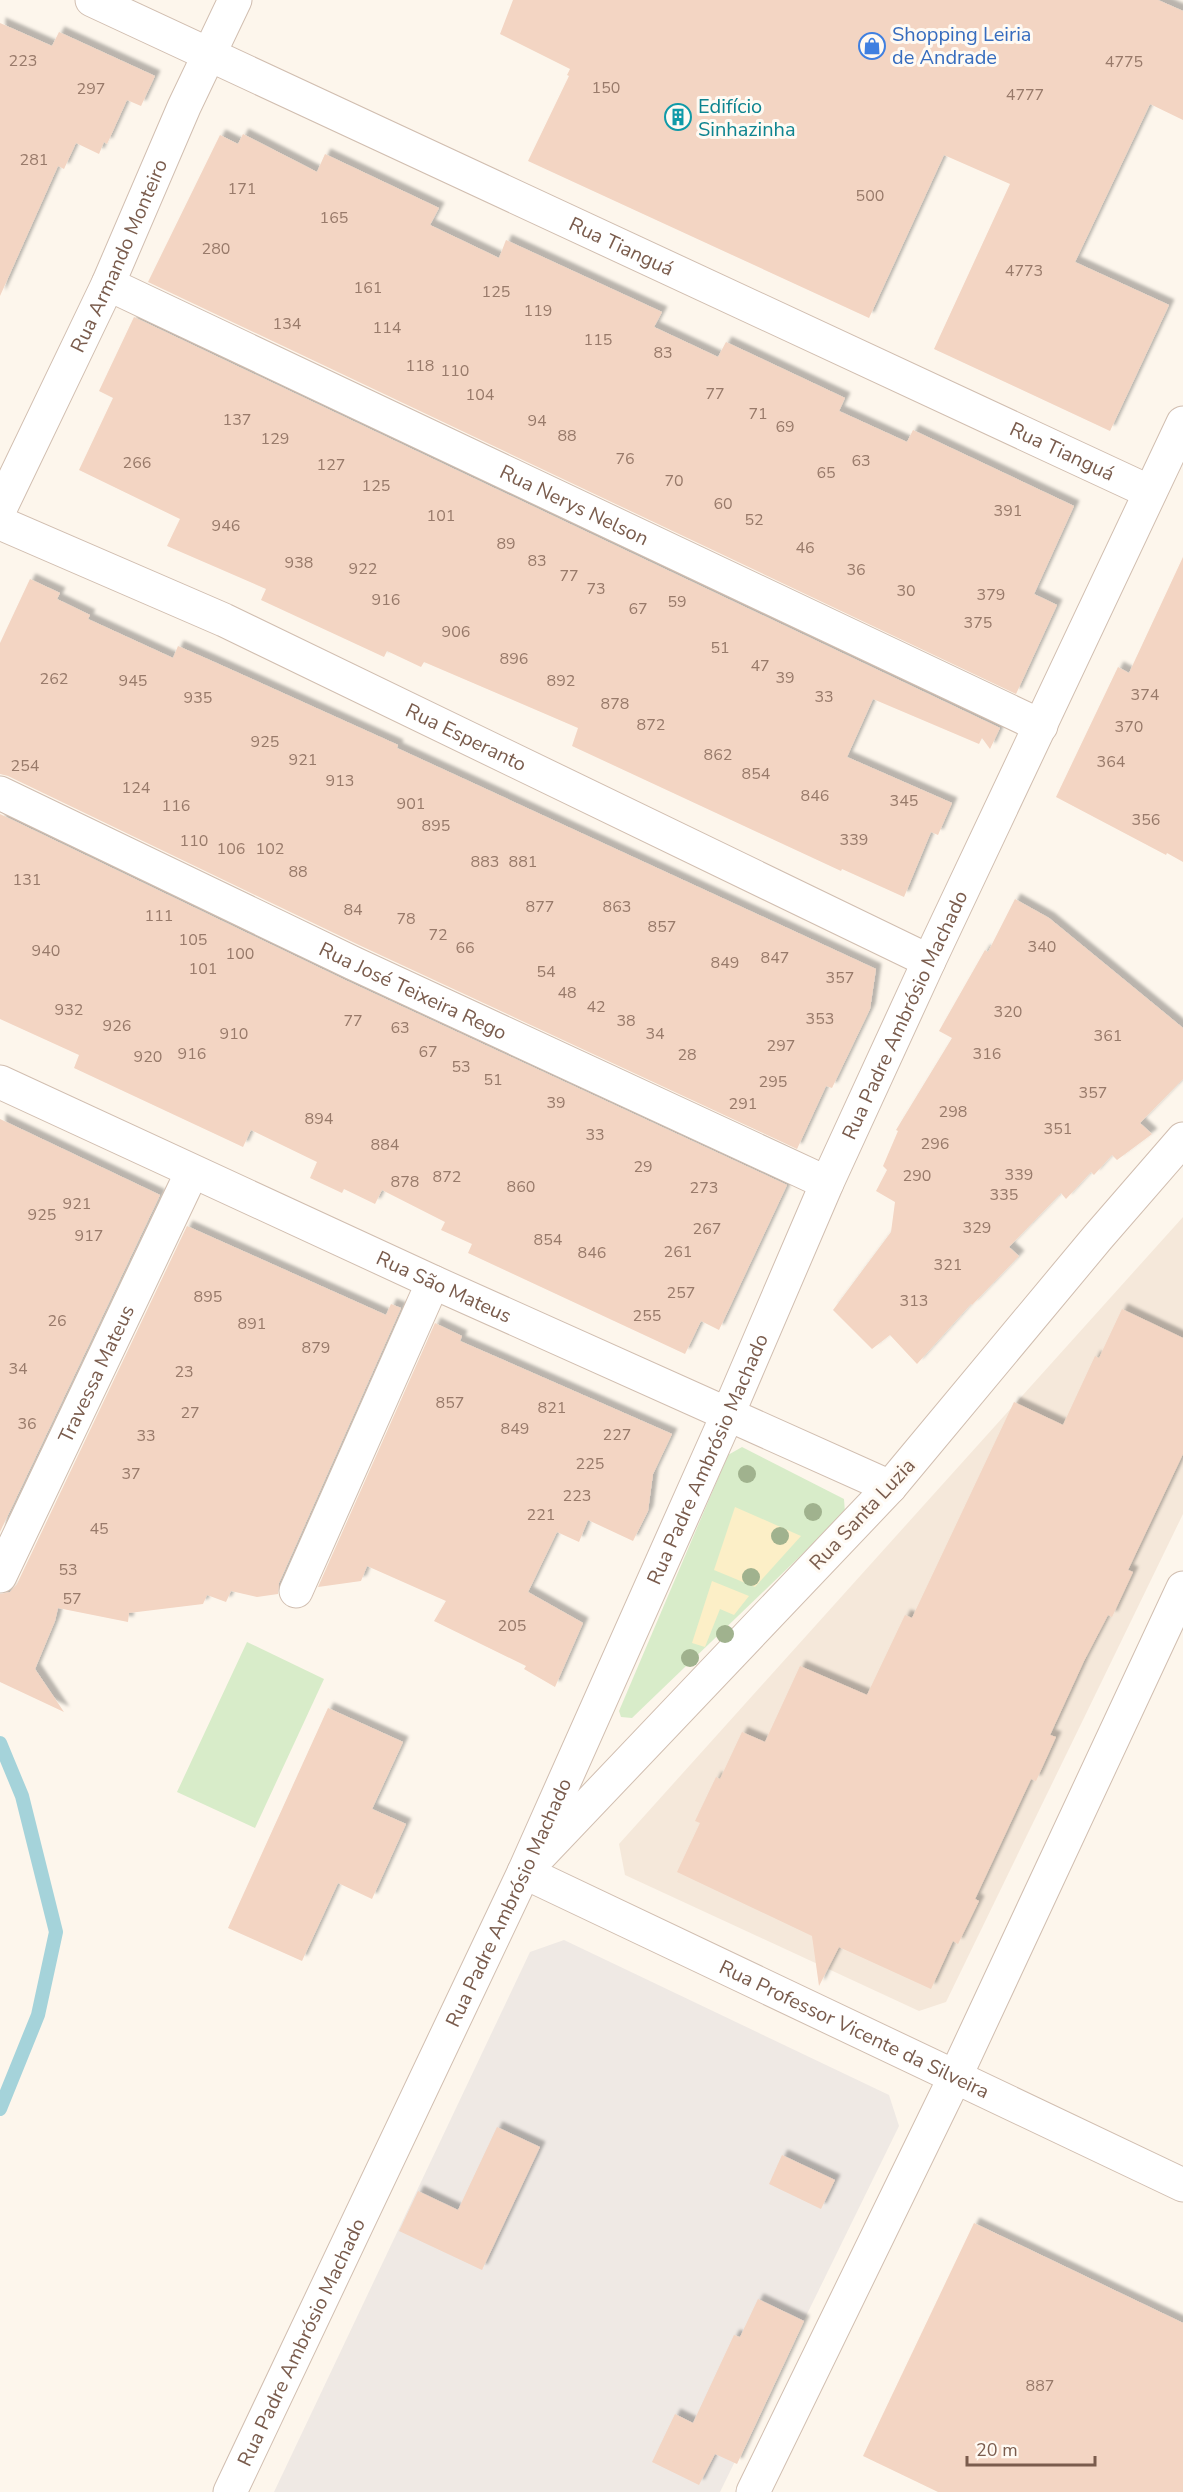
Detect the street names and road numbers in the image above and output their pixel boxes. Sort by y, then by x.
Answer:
street label: Rua Armando Monteiro [64,155,174,357]
street label: Rua Tianguá [565,211,678,283]
street label: Rua Tianguá [1005,416,1119,488]
street label: Rua Nerys Nelson [495,459,653,552]
street label: Rua Esperanto [401,697,531,778]
street label: Rua Padre Ambrósio Machado [836,886,974,1144]
street label: Rua José Teixeira Rego [315,936,511,1047]
street label: Rua São Mateus [372,1245,516,1330]
street label: Travessa Mateus [52,1300,141,1447]
street label: Rua Padre Ambrósio Machado [641,1330,775,1589]
street label: Rua Santa Luzia [803,1453,921,1576]
street label: Rua Padre Ambrósio Machado [439,1774,578,2032]
street label: Rua Professor Vicente da Silveira [715,1954,994,2105]
street label: Rua Padre Ambrósio Machado [231,2214,372,2471]

